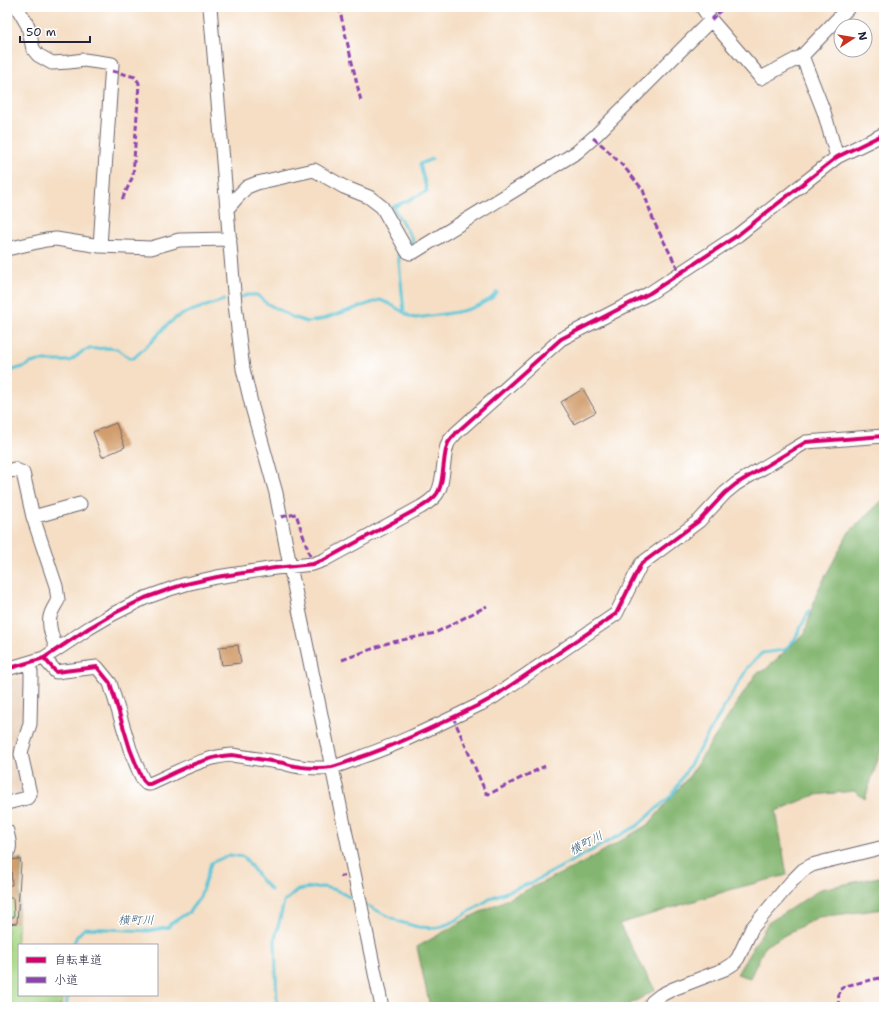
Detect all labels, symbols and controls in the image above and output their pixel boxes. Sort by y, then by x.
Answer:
scale bar [20,18,90,44]
north arrow [833,18,873,58]
text: 50 m [26,24,56,40]
text: N [854,30,871,42]
water label: 横町川 [566,827,606,859]
water label: 横町川 [118,912,154,928]
legend [18,944,158,996]
text: 自転車道 [54,952,102,968]
text: 小道 [54,972,78,988]

